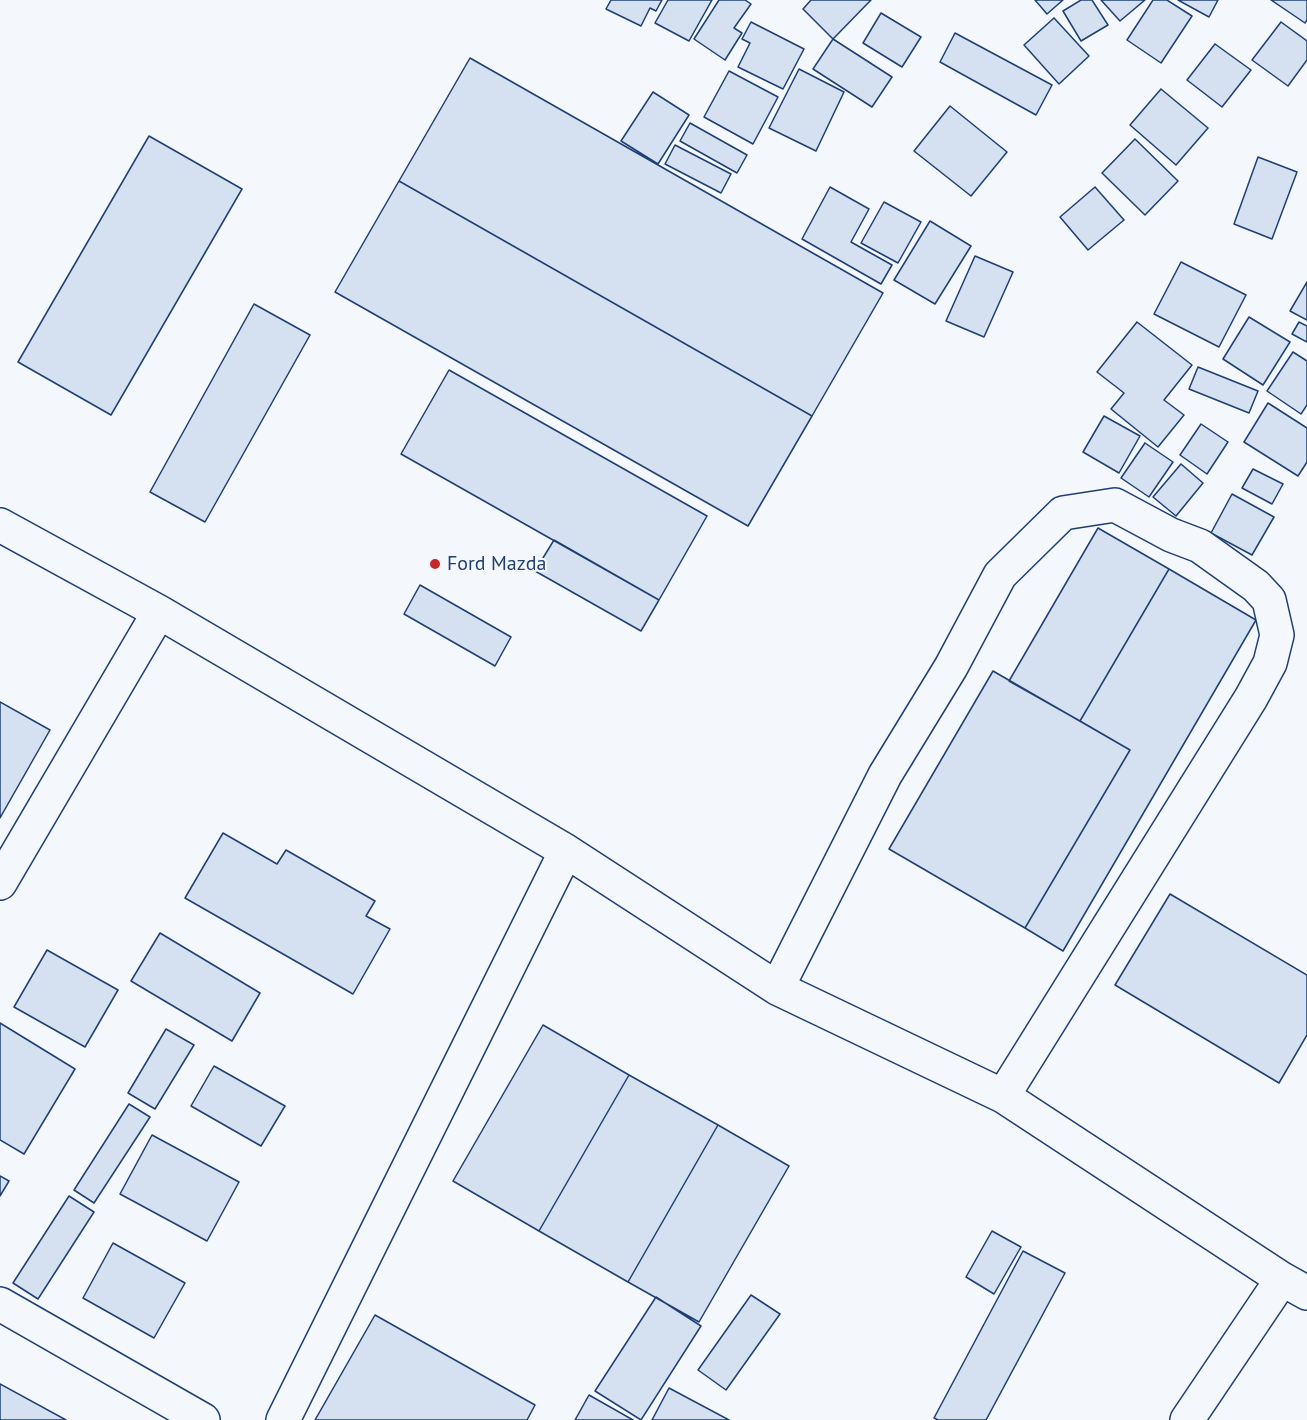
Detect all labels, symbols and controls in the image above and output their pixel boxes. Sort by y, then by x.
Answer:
place label: Ford Mazda [447,552,546,576]
marker: Ford Mazda [428,557,442,571]

